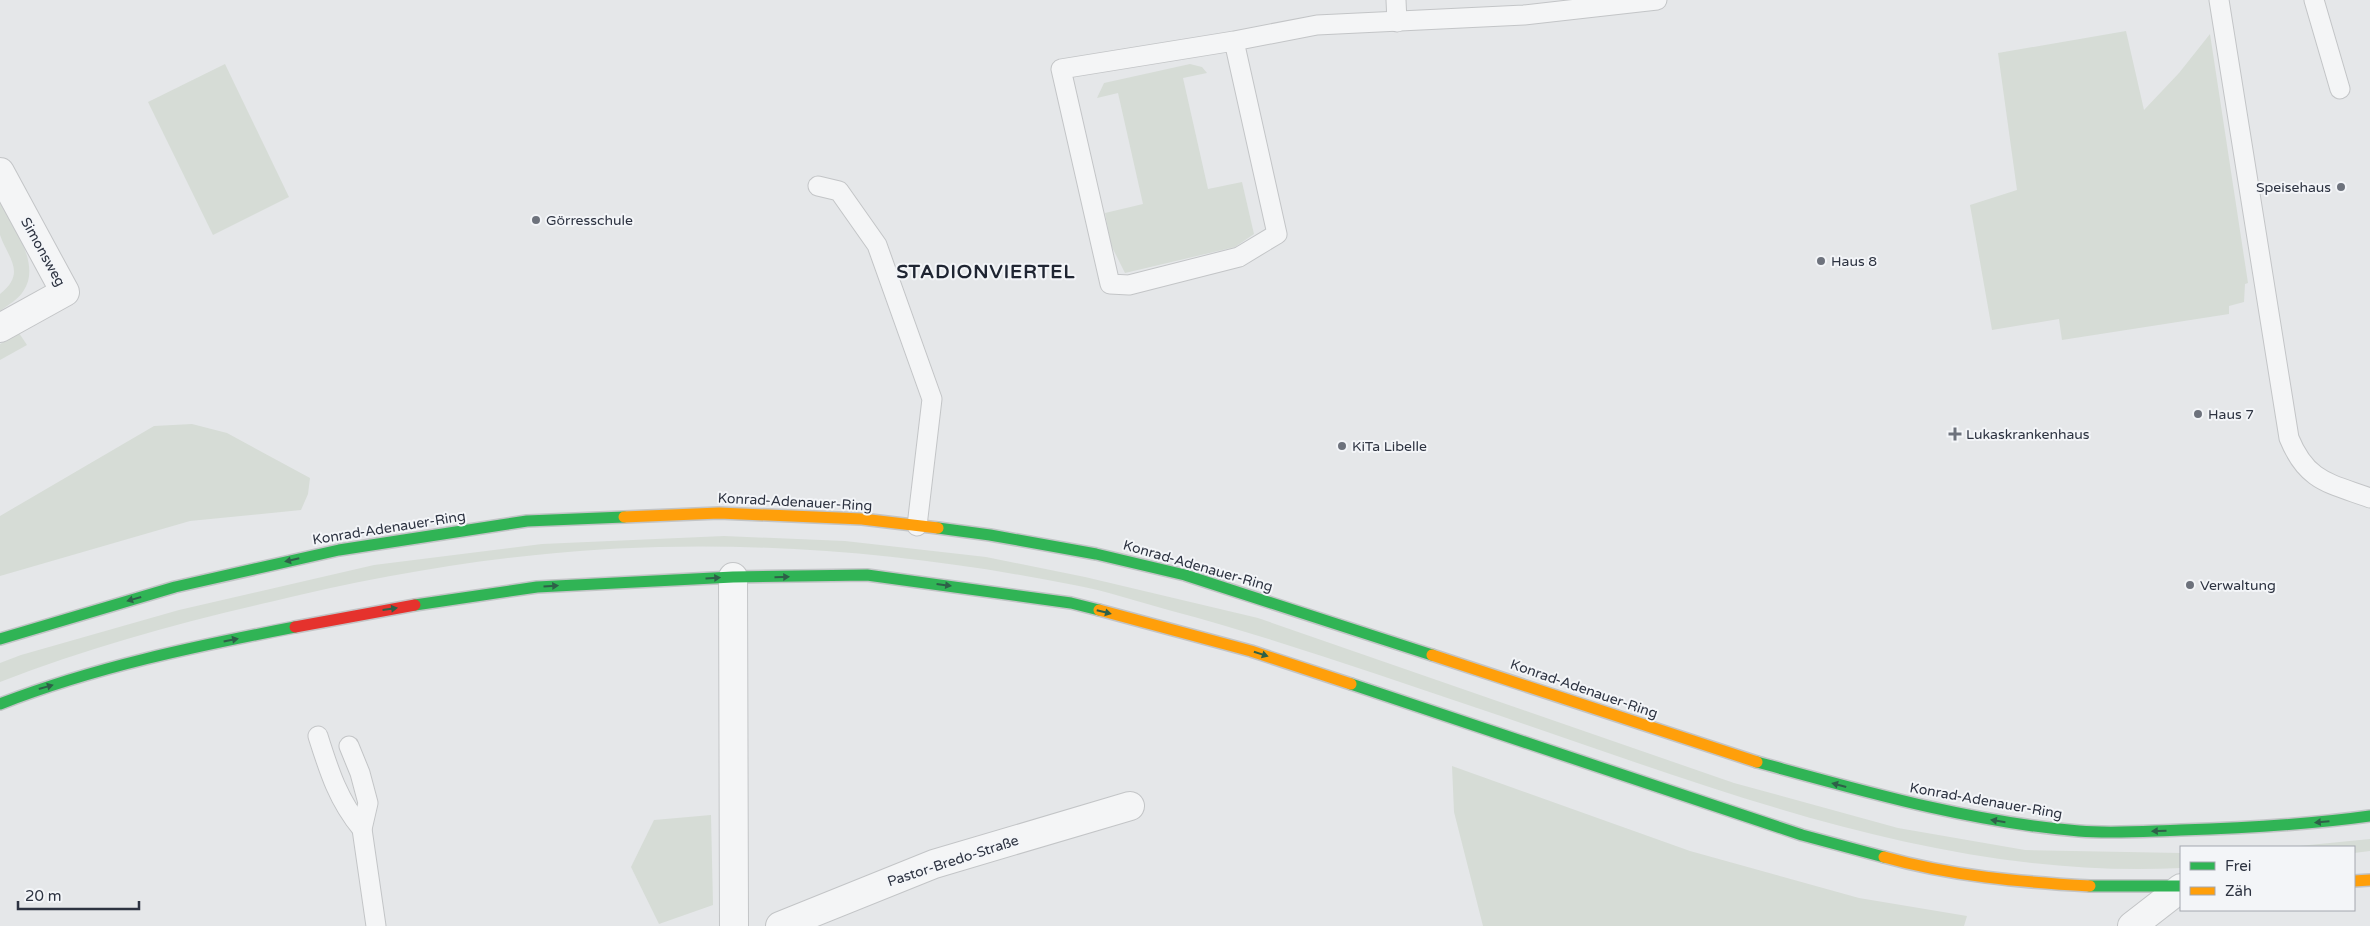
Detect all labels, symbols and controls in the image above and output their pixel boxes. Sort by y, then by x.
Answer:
place label: Speisehaus [2256,179,2331,196]
marker: Speisehaus [2335,181,2347,193]
place label: Görresschule [546,212,633,229]
marker: Görresschule [530,214,542,226]
street label: Simonsweg [17,215,69,289]
place label: Haus 8 [1831,253,1877,270]
marker: Haus 8 [1815,255,1827,267]
district label: STADIONVIERTEL [897,261,1075,283]
place label: Haus 7 [2208,406,2254,423]
marker: Haus 7 [2192,408,2204,420]
place label: Lukaskrankenhaus [1966,426,2090,443]
marker: Lukaskrankenhaus [1948,427,1962,441]
place label: KiTa Libelle [1352,438,1427,455]
marker: KiTa Libelle [1336,440,1348,452]
street label: Konrad-Adenauer-Ring [717,489,873,515]
street label: Konrad-Adenauer-Ring [311,507,467,549]
street label: Konrad-Adenauer-Ring [1121,536,1275,596]
one-way arrow [283,557,299,565]
one-way arrow [774,573,790,581]
one-way arrow [706,574,722,582]
place label: Verwaltung [2200,577,2276,594]
marker: Verwaltung [2184,579,2196,591]
one-way arrow [936,581,952,589]
one-way arrow [543,582,559,590]
one-way arrow [127,596,142,604]
one-way arrow [382,604,398,612]
one-way arrow [1096,608,1111,616]
one-way arrow [223,636,238,644]
one-way arrow [1253,651,1268,658]
street label: Konrad-Adenauer-Ring [1508,656,1660,722]
one-way arrow [38,683,53,691]
street label: Konrad-Adenauer-Ring [1908,779,2064,823]
one-way arrow [1832,781,1847,789]
one-way arrow [1989,816,2005,824]
one-way arrow [2313,818,2329,826]
one-way arrow [2151,827,2167,835]
street label: Pastor-Bredo-Straße [885,832,1021,890]
legend [2180,846,2355,911]
text: Frei [2225,857,2251,875]
scale bar [18,878,139,910]
text: Zäh [2225,882,2252,900]
text: 20 m [25,887,62,905]

